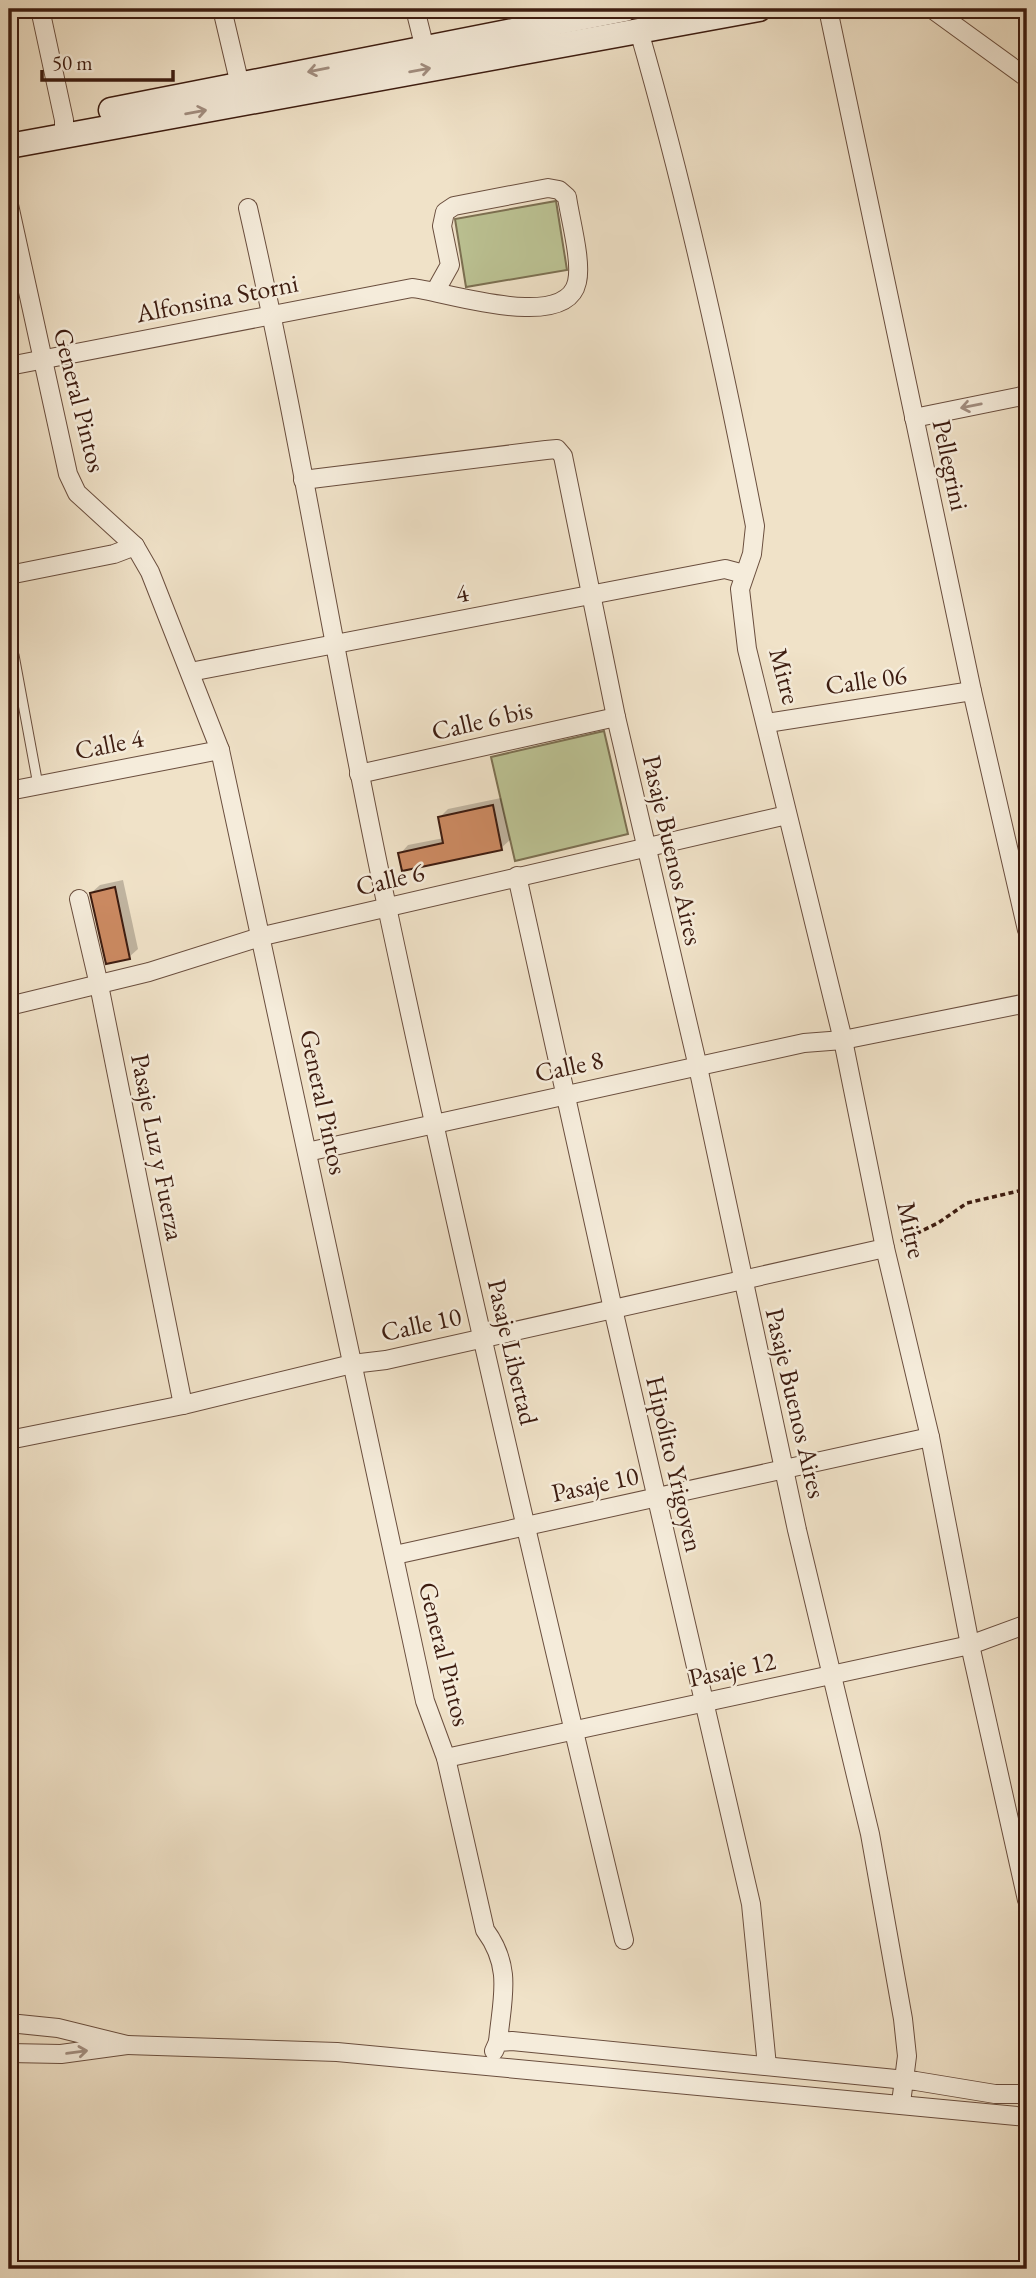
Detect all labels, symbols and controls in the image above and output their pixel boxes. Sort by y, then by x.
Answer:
scale bar [42,38,173,82]
text: 50 m [52,49,93,76]
one-way arrow [307,63,330,77]
one-way arrow [408,63,431,77]
one-way arrow [184,104,207,118]
street label: Alfonsina Storni [132,266,301,331]
street label: General Pintos [46,324,114,476]
one-way arrow [960,400,983,414]
street label: Pellegrini [925,416,977,514]
street label: 4 [453,575,472,611]
street label: Mitre [761,644,809,708]
street label: Calle 06 [823,657,909,703]
street label: Calle 6 bis [428,692,536,748]
street label: Calle 4 [72,721,147,767]
street label: Pasaje Buenos Aires [635,752,711,948]
street label: Calle 6 [352,855,428,903]
street label: General Pintos [292,1026,356,1178]
street label: Calle 8 [532,1042,606,1090]
street label: Pasaje Luz y Fuerza [123,1051,193,1244]
street label: Mitre [889,1199,935,1261]
street label: Pasaje Libertad [480,1276,546,1429]
street label: Calle 10 [378,1299,464,1349]
street label: Pasaje Buenos Aires [758,1305,834,1501]
street label: Hipólito Yrigoyen [638,1373,712,1555]
street label: Pasaje 10 [548,1458,642,1510]
street label: General Pintos [411,1578,479,1730]
street label: Pasaje 12 [685,1643,779,1695]
one-way arrow [65,2046,88,2059]

